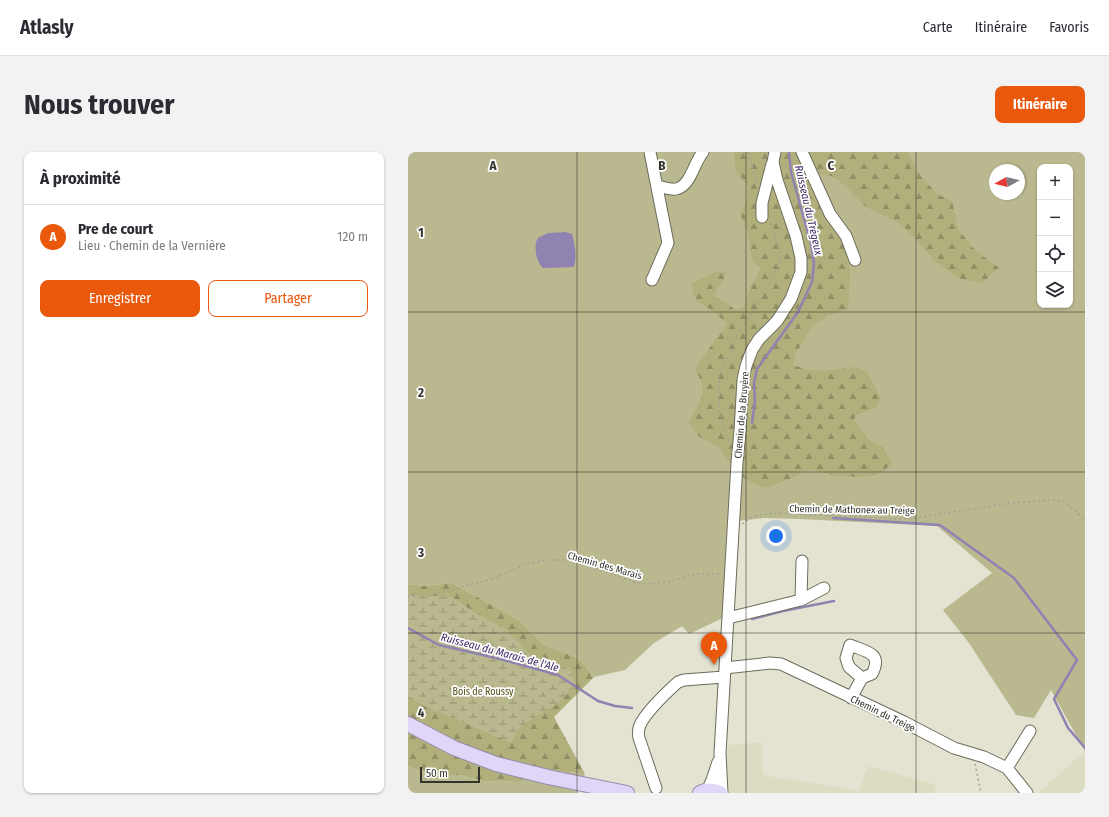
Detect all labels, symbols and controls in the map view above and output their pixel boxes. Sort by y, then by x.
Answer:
text: Atlasly [20,16,74,39]
text: Carte [923,19,953,36]
text: Itinéraire [975,19,1027,36]
text: Favoris [1049,19,1089,36]
button: Itinéraire [995,86,1085,123]
text: Nous trouver [24,88,175,121]
text: A [488,158,497,173]
text: B [658,158,666,173]
text: C [828,158,835,173]
water label: Ruisseau du Trégeux [792,164,825,256]
north arrow [989,164,1025,200]
map controls [1037,164,1073,308]
button: + [1037,164,1073,200]
text: À proximité [40,168,121,189]
button: − [1037,200,1073,236]
text: Pre de court [78,220,153,238]
text: 1 [418,225,424,240]
text: A [49,229,57,244]
text: 120 m [337,229,368,244]
button: locate [1037,236,1073,272]
text: Lieu · Chemin de la Vernière [78,238,226,253]
button: layers [1037,272,1073,308]
button: Enregistrer [40,280,200,317]
button: Partager [208,280,368,317]
street label: Chemin de la Bruyère [732,371,752,459]
text: 2 [417,385,424,400]
street label: Chemin de Mathonex au Treige [789,503,915,517]
your location [766,526,786,546]
text: 3 [417,545,424,560]
street label: Chemin des Marais [566,550,643,582]
water label: Ruisseau du Marais de l'Ale [440,630,560,674]
pin: A [701,632,727,665]
park label: Bois de Roussy [452,686,514,698]
street label: Chemin du Treige [848,693,917,735]
text: 4 [418,705,425,720]
scale bar [420,765,480,784]
text: 50 m [426,767,448,780]

